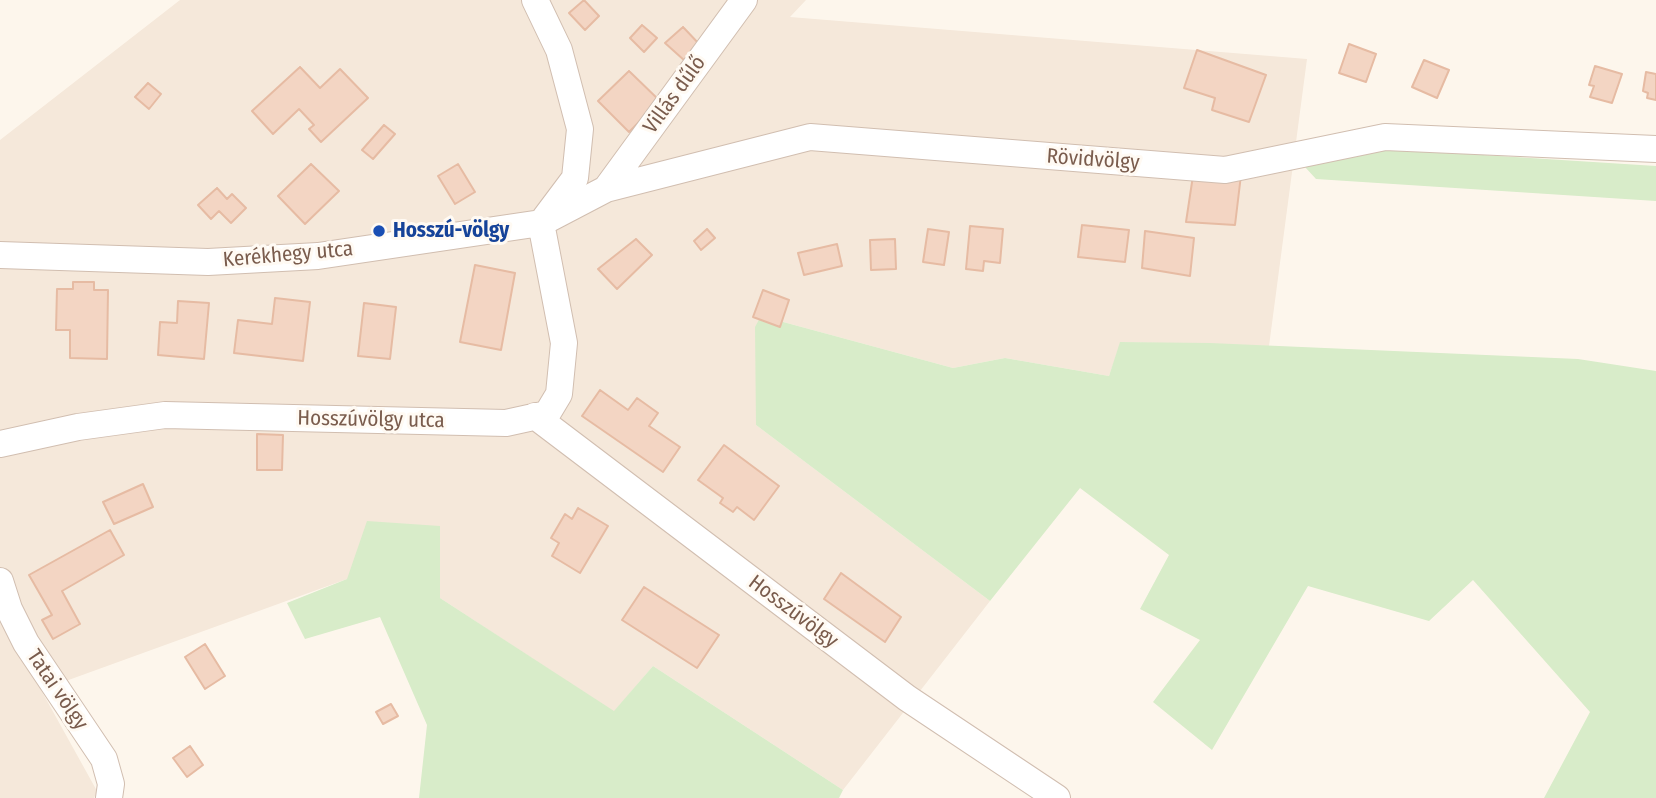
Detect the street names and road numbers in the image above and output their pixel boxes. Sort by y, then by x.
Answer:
street label: Villás dűlő [638,51,712,139]
street label: Rövidvölgy [1046,144,1140,176]
street label: Kerékhegy utca [222,237,354,273]
street label: Hosszúvölgy utca [297,406,445,434]
street label: Hosszúvölgy [743,570,843,654]
street label: Tatai völgy [21,645,93,735]

